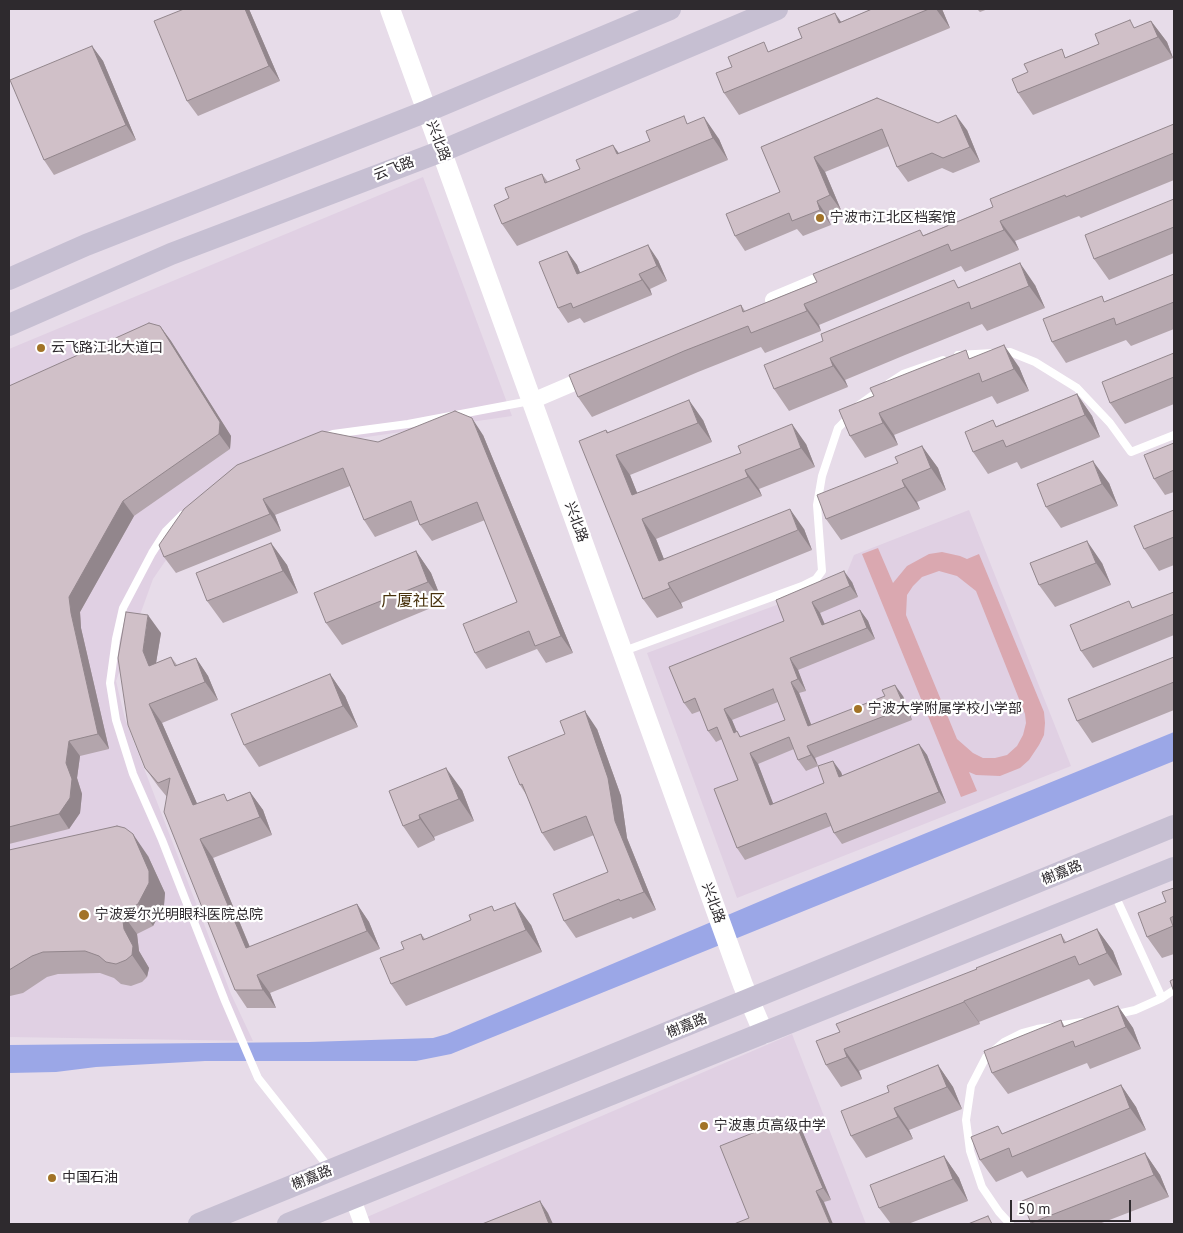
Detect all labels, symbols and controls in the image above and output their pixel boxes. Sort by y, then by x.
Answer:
street label: 兴北路 [423,118,453,164]
street label: 云飞路 [371,154,417,184]
place label: 宁波市江北区档案馆 [830,210,956,226]
marker: 宁波市江北区档案馆 [814,212,826,224]
place label: 云飞路江北大道口 [51,340,163,356]
marker: 云飞路江北大道口 [35,342,47,354]
street label: 兴北路 [561,499,591,545]
district label: 广厦社区 [381,591,445,611]
place label: 宁波大学附属学校小学部 [868,701,1022,717]
marker: 宁波大学附属学校小学部 [852,703,864,715]
street label: 榭嘉路 [1039,857,1085,889]
street label: 兴北路 [698,880,728,926]
place label: 宁波爱尔光明眼科医院总院 [95,907,263,923]
marker: 宁波爱尔光明眼科医院总院 [77,908,91,922]
street label: 榭嘉路 [664,1010,710,1042]
place label: 宁波惠贞高级中学 [714,1118,826,1134]
marker: 宁波惠贞高级中学 [698,1120,710,1132]
street label: 榭嘉路 [289,1162,335,1194]
place label: 中国石油 [62,1170,118,1186]
marker: 中国石油 [46,1172,58,1184]
scale bar [1013,1190,1134,1222]
text: 50 m [1018,1199,1051,1218]

